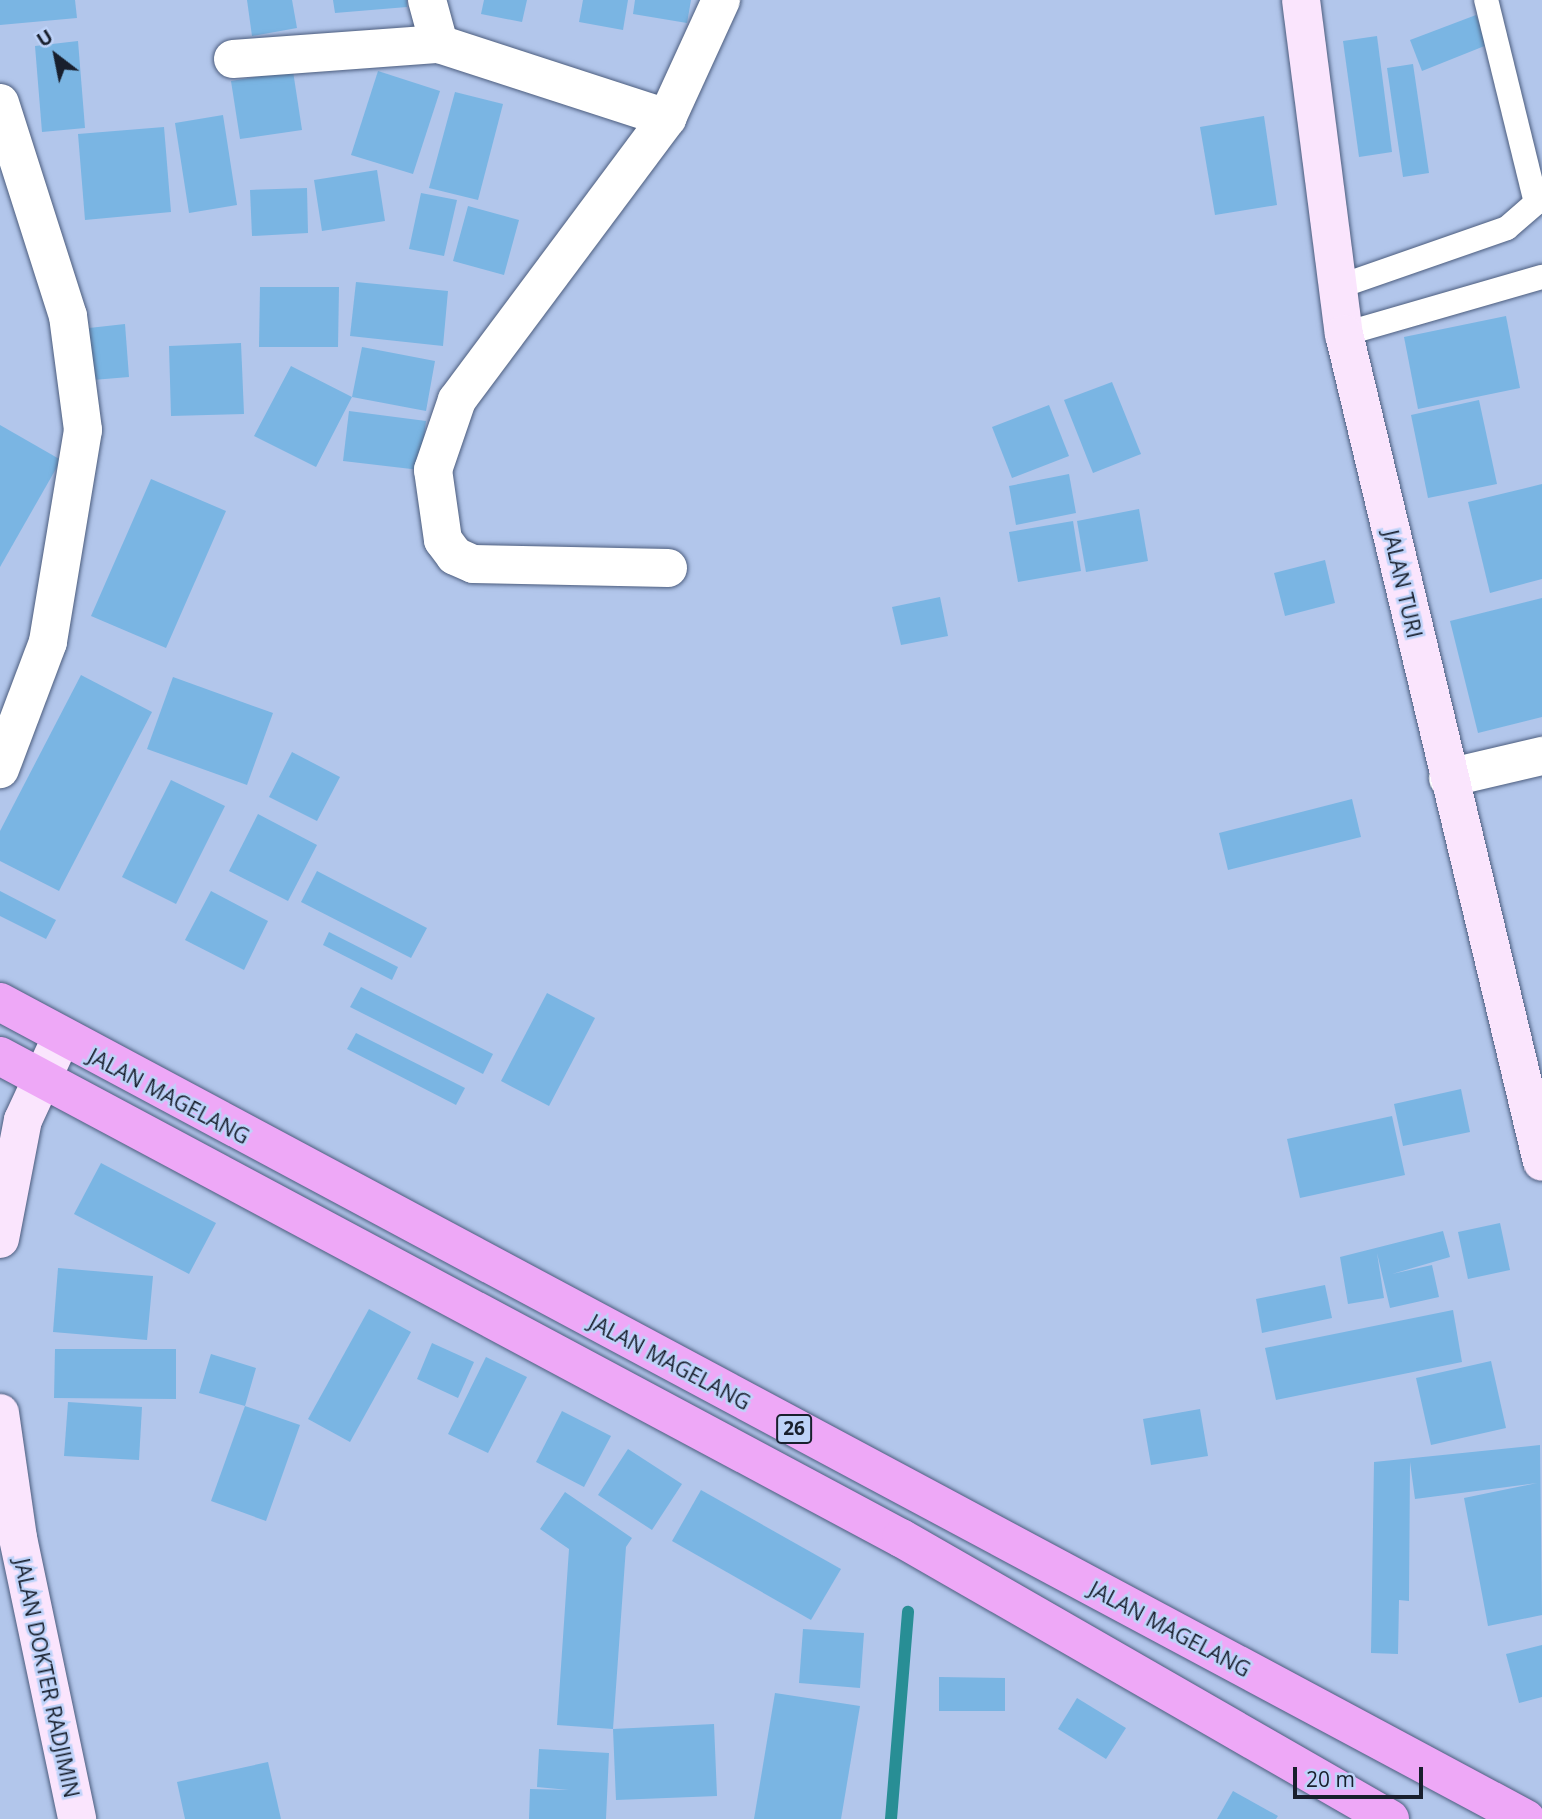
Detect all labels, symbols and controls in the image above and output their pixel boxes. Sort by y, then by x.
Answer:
north arrow [21,21,91,91]
text: U [32,23,58,53]
street label: JALAN TURI [1378,528,1428,640]
street label: JALAN MAGELANG [84,1043,254,1149]
street label: JALAN MAGELANG [585,1309,755,1415]
road number: 26 [775,1414,813,1444]
street label: JALAN DOKTER RADJIMIN [9,1556,85,1800]
street label: JALAN MAGELANG [1085,1576,1255,1682]
scale bar [1297,1752,1426,1796]
text: 20 m [1306,1765,1355,1793]

